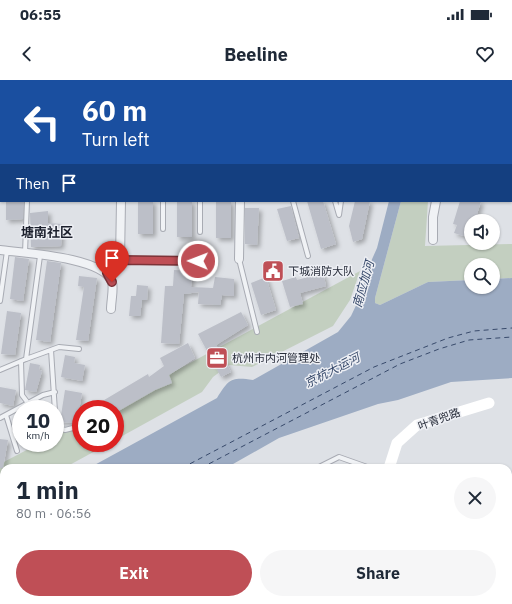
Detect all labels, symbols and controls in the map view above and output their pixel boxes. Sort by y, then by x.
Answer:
text: 06:55 [20,5,61,24]
icon: back [16,43,38,65]
text: Beeline [224,43,288,66]
icon: heart [474,43,496,65]
text: 60 m [82,92,147,129]
icon: left [16,96,68,148]
text: Turn left [82,128,150,151]
icon: arrive [58,172,80,194]
text: Then [16,174,50,193]
map controls [464,214,500,294]
button: sound [464,214,500,250]
district label: 塘南社区 [21,224,73,241]
position arrow [177,240,219,282]
pin [95,241,129,282]
icon: arrive [101,247,123,269]
water label: 南应加河 [349,257,377,309]
public building icon: 下城消防大队 [260,258,286,284]
button: search [464,258,500,294]
place label: 下城消防大队 [288,264,354,278]
office icon: 杭州市内河管理处 [204,345,230,371]
water label: 京杭大运河 [302,349,364,390]
place label: 杭州市内河管理处 [232,351,320,365]
speed limit sign: 20 [72,400,124,452]
street label: 叶青兜路 [416,405,462,433]
text: 10 [26,407,50,434]
text: km/h [26,429,50,442]
text: 1 min [16,474,79,506]
button: close [454,477,496,519]
text: 80 m · 06:56 [16,505,91,522]
button: Exit [16,550,252,596]
button: Share [260,550,496,596]

